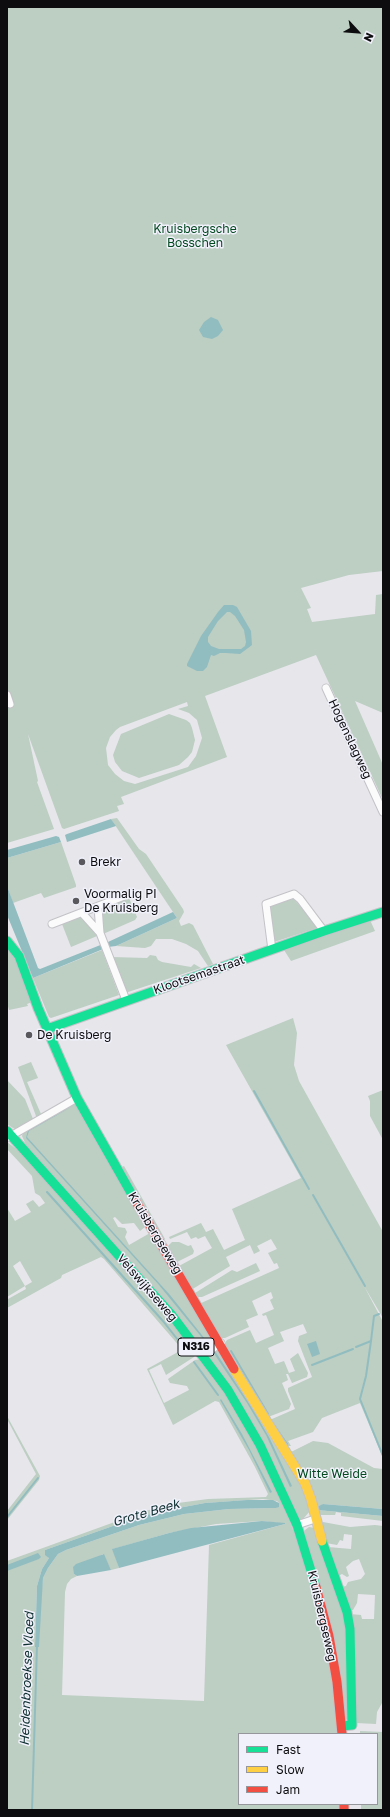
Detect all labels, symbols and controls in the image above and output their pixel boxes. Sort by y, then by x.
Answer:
north arrow [338,12,378,52]
text: N [362,31,377,44]
park label: Kruisbergsche Bosschen [153,222,237,250]
street label: Hogenslagweg [325,697,375,781]
place label: Brekr [90,855,121,869]
marker: Brekr [77,857,87,867]
place label: Voormalig PI De Kruisberg [84,887,158,915]
marker: Voormalig PI De Kruisberg [71,896,81,906]
street label: Klootsemastraat [151,953,247,997]
place label: De Kruisberg [37,1028,111,1042]
marker: De Kruisberg [24,1030,34,1040]
street label: Kruisbergseweg [125,1189,185,1277]
street label: Velswijkseweg [114,1251,180,1325]
road number: N316 [178,1338,214,1356]
park label: Witte Weide [297,1467,367,1481]
water label: Grote Beek [111,1496,181,1530]
street label: Kruisbergseweg [305,1569,339,1663]
water label: Heidenbroekse Vloed [17,1612,37,1746]
legend [238,1733,378,1805]
text: Fast [276,1742,301,1757]
text: Slow [276,1762,304,1777]
text: Jam [276,1782,300,1797]

